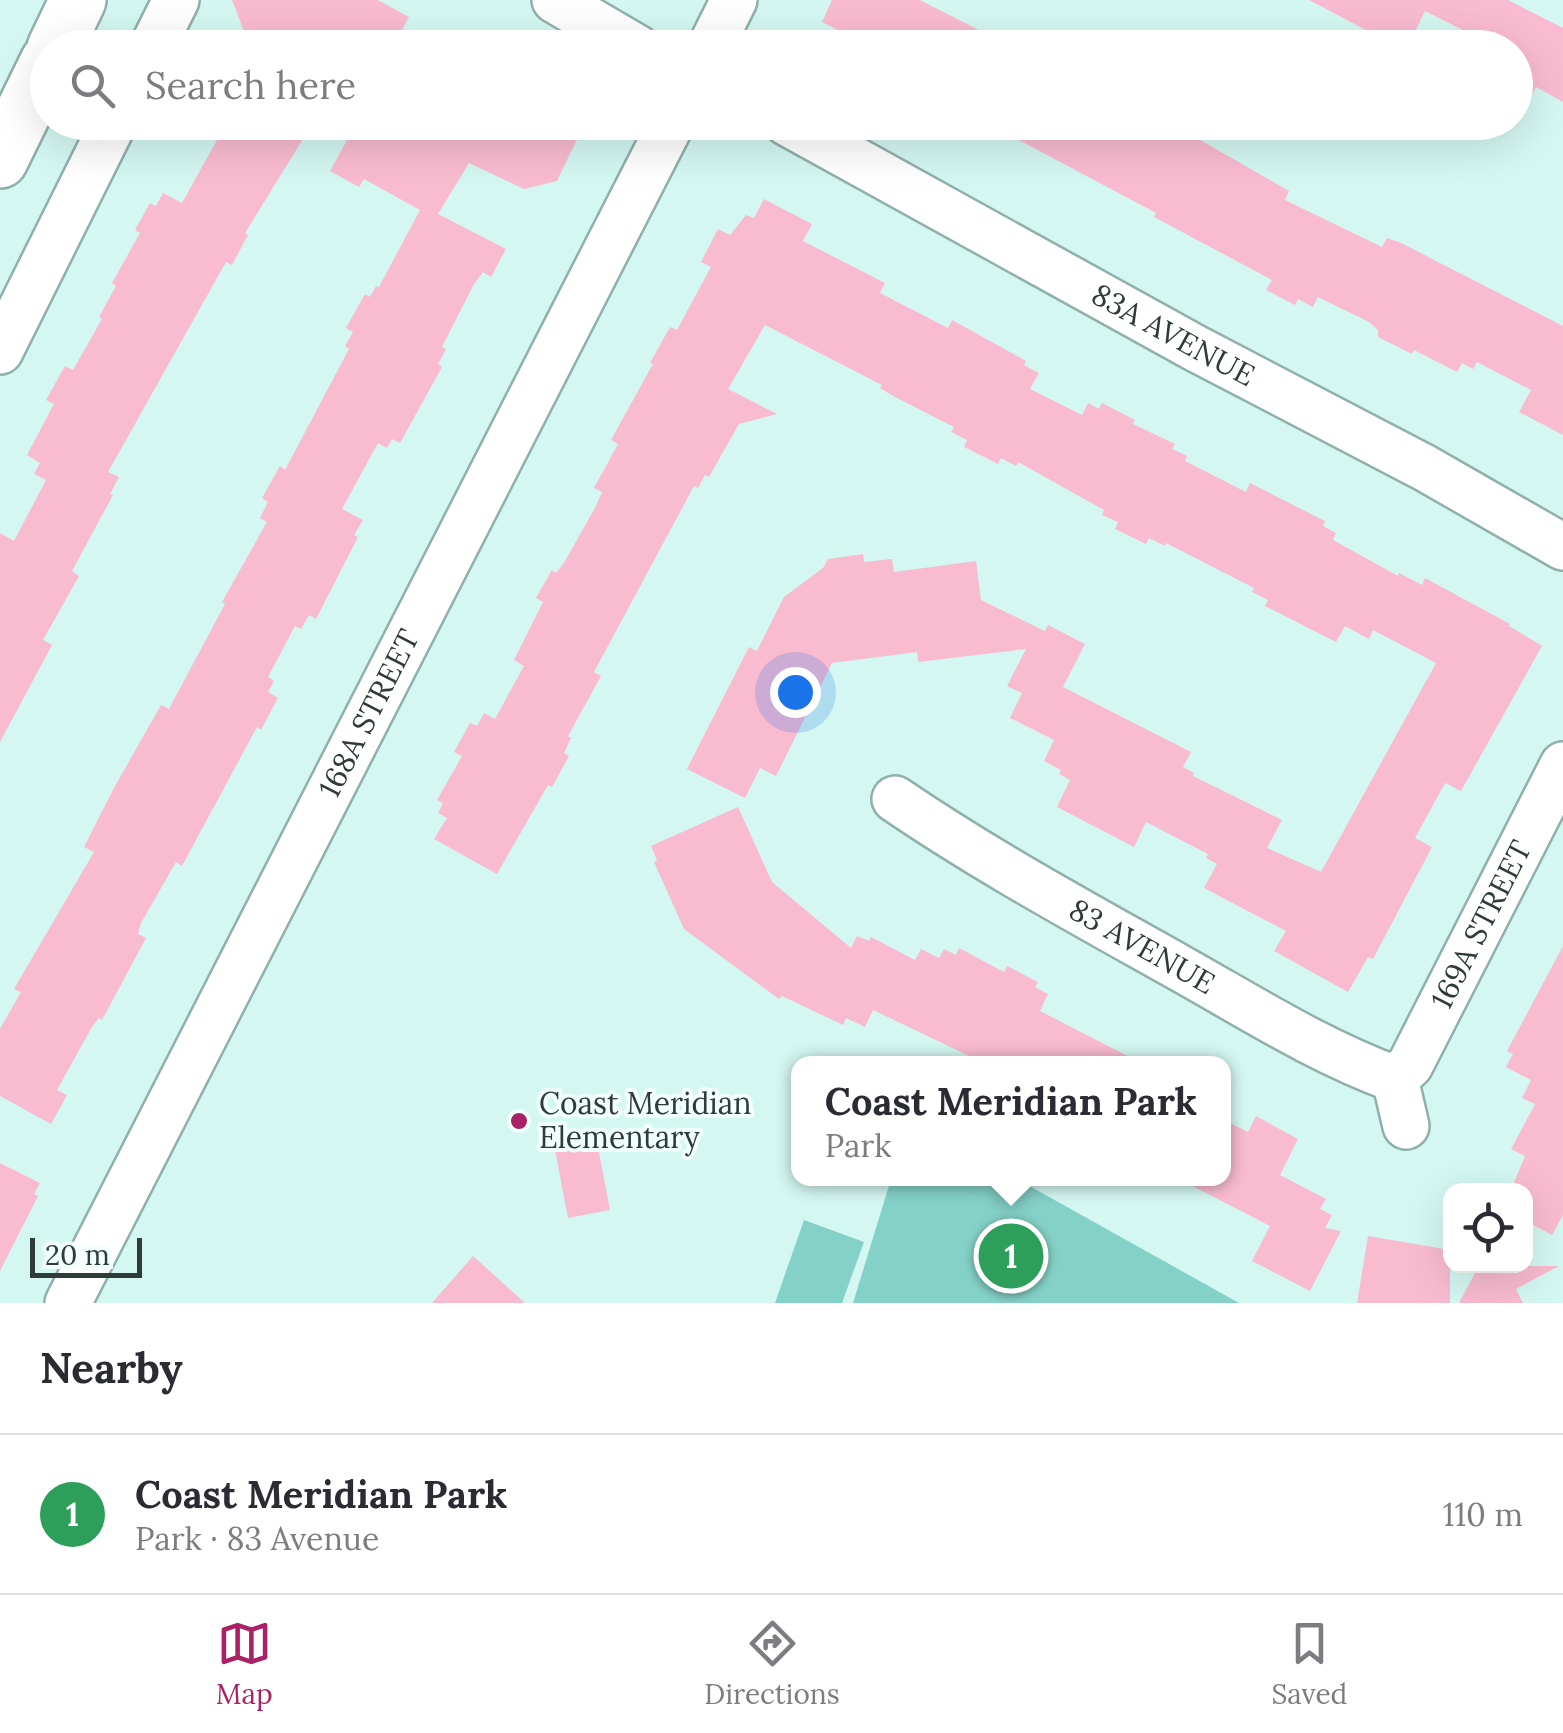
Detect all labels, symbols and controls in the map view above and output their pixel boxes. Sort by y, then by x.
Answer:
search box [30,30,1533,140]
icon: search [65,58,120,113]
text: Search here [145,61,356,109]
street label: 83A AVENUE [1085,275,1262,394]
street label: 168A STREET [310,623,427,803]
your location [770,667,821,718]
street label: 169A STREET [1422,834,1539,1015]
street label: 83 AVENUE [1063,890,1222,1002]
popup [791,1056,1231,1186]
text: Coast Meridian Park [825,1077,1197,1125]
place label: Coast Meridian Elementary [539,1084,751,1157]
marker: Coast Meridian Elementary [508,1110,530,1132]
text: Park [825,1125,891,1166]
map controls [1443,1183,1533,1273]
button: locate [1443,1183,1533,1273]
pin: 1 [978,1218,1044,1294]
scale bar [30,1233,142,1278]
text: 20 m [45,1237,110,1273]
text: Nearby [40,1341,183,1395]
text: Coast Meridian Park [135,1470,507,1518]
text: 1 [66,1494,79,1535]
text: 110 m [1443,1494,1523,1535]
text: Park · 83 Avenue [135,1518,379,1559]
tab: Map [216,1616,273,1712]
tab: Directions [704,1616,840,1712]
tab: Saved [1271,1616,1347,1712]

